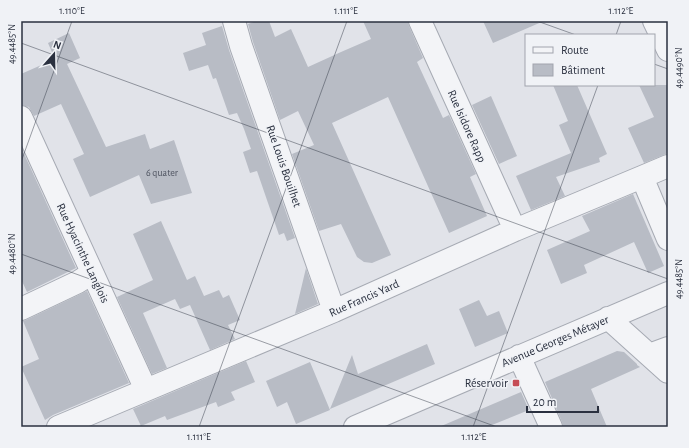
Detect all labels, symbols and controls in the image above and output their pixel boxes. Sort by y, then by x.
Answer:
text: 1.110°E [59,6,85,16]
text: 1.111°E [334,6,358,16]
text: 1.112°E [609,6,634,16]
text: 49.4485°N [7,24,17,64]
north arrow [34,34,74,74]
legend [525,34,655,86]
text: N [52,39,63,52]
text: Route [561,44,588,56]
text: 49.4490°N [674,47,684,89]
text: Bâtiment [561,64,605,76]
street label: Rue Isidore Rapp [446,88,488,164]
street label: Rue Louis Bouilhet [264,123,304,209]
house number: 6 quater [146,168,179,178]
street label: Rue Hyacinthe Langlois [54,201,111,305]
text: 49.4480°N [7,233,17,275]
text: 49.4485°N [674,259,684,299]
street label: Rue Francis Yard [327,277,401,319]
street label: Avenue Georges Métayer [500,313,611,370]
place label: Réservoir [465,377,508,389]
marker: Réservoir [511,378,521,388]
scale bar [527,388,598,414]
text: 20 m [533,396,556,408]
text: 1.111°E [187,432,211,442]
text: 1.112°E [462,432,487,442]

